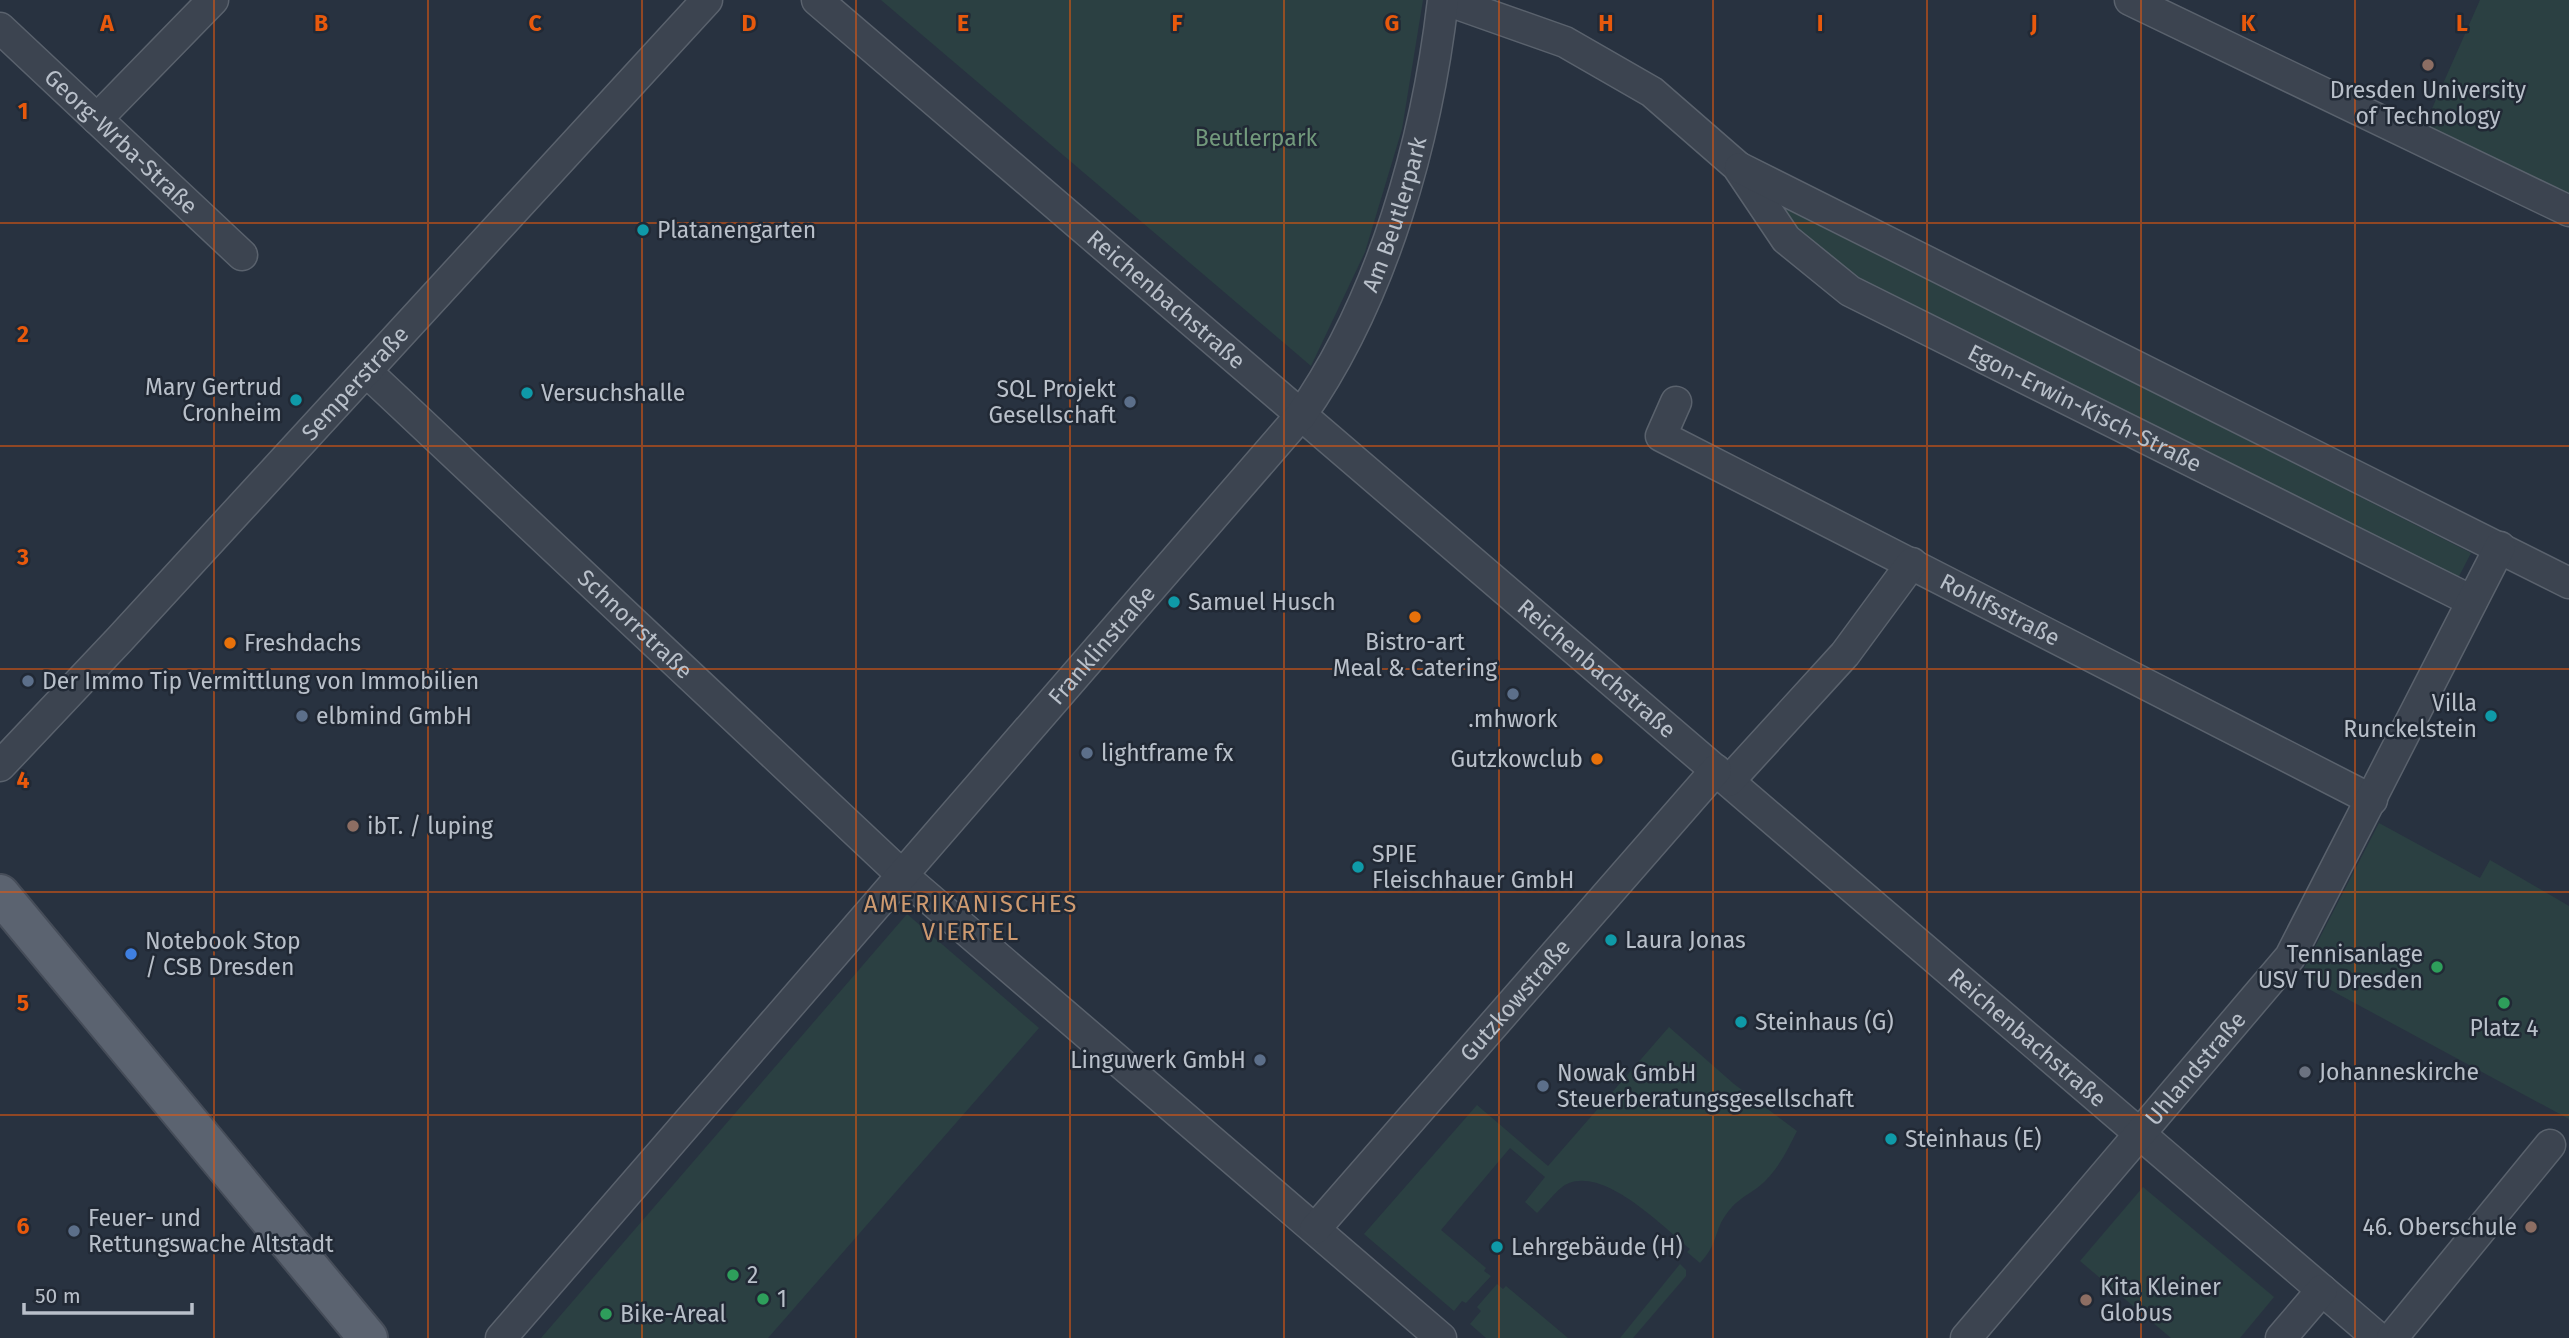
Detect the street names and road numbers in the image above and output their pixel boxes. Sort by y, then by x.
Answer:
street label: Georg-Wrba-Straße [39,63,203,220]
street label: Am Beutlerpark [1356,134,1433,296]
street label: Reichenbachstraße [1081,224,1251,375]
street label: Semperstraße [295,320,414,446]
street label: Egon-Erwin-Kisch-Straße [1963,338,2206,478]
street label: Schnorrstraße [572,563,698,685]
street label: Rohlfsstraße [1935,567,2065,652]
street label: Franklinstraße [1042,580,1161,711]
street label: Reichenbachstraße [1512,593,1682,744]
street label: Gutzkowstraße [1454,933,1576,1067]
street label: Reichenbachstraße [1942,962,2112,1113]
street label: Uhlandstraße [2139,1006,2252,1131]

